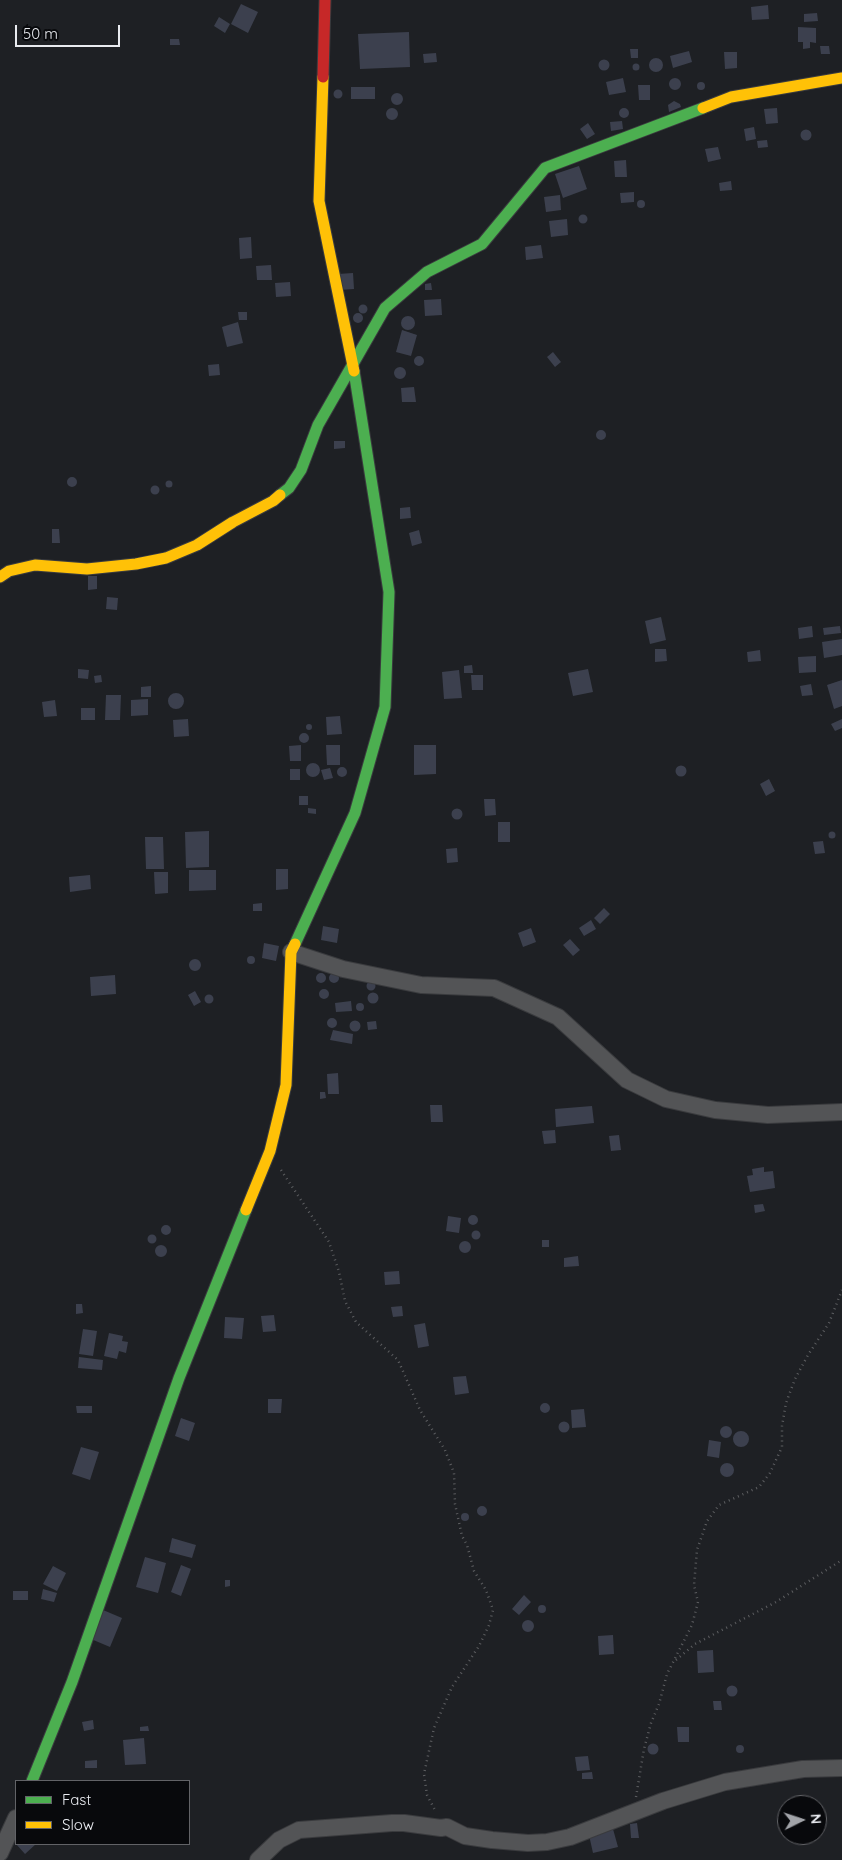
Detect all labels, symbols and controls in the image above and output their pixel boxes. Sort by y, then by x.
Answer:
scale bar [18,15,122,47]
text: 50 m [23,24,58,43]
legend [15,1780,190,1845]
text: Fast [62,1790,91,1809]
north arrow [777,1795,827,1845]
text: N [807,1813,825,1825]
text: Slow [62,1815,94,1834]

